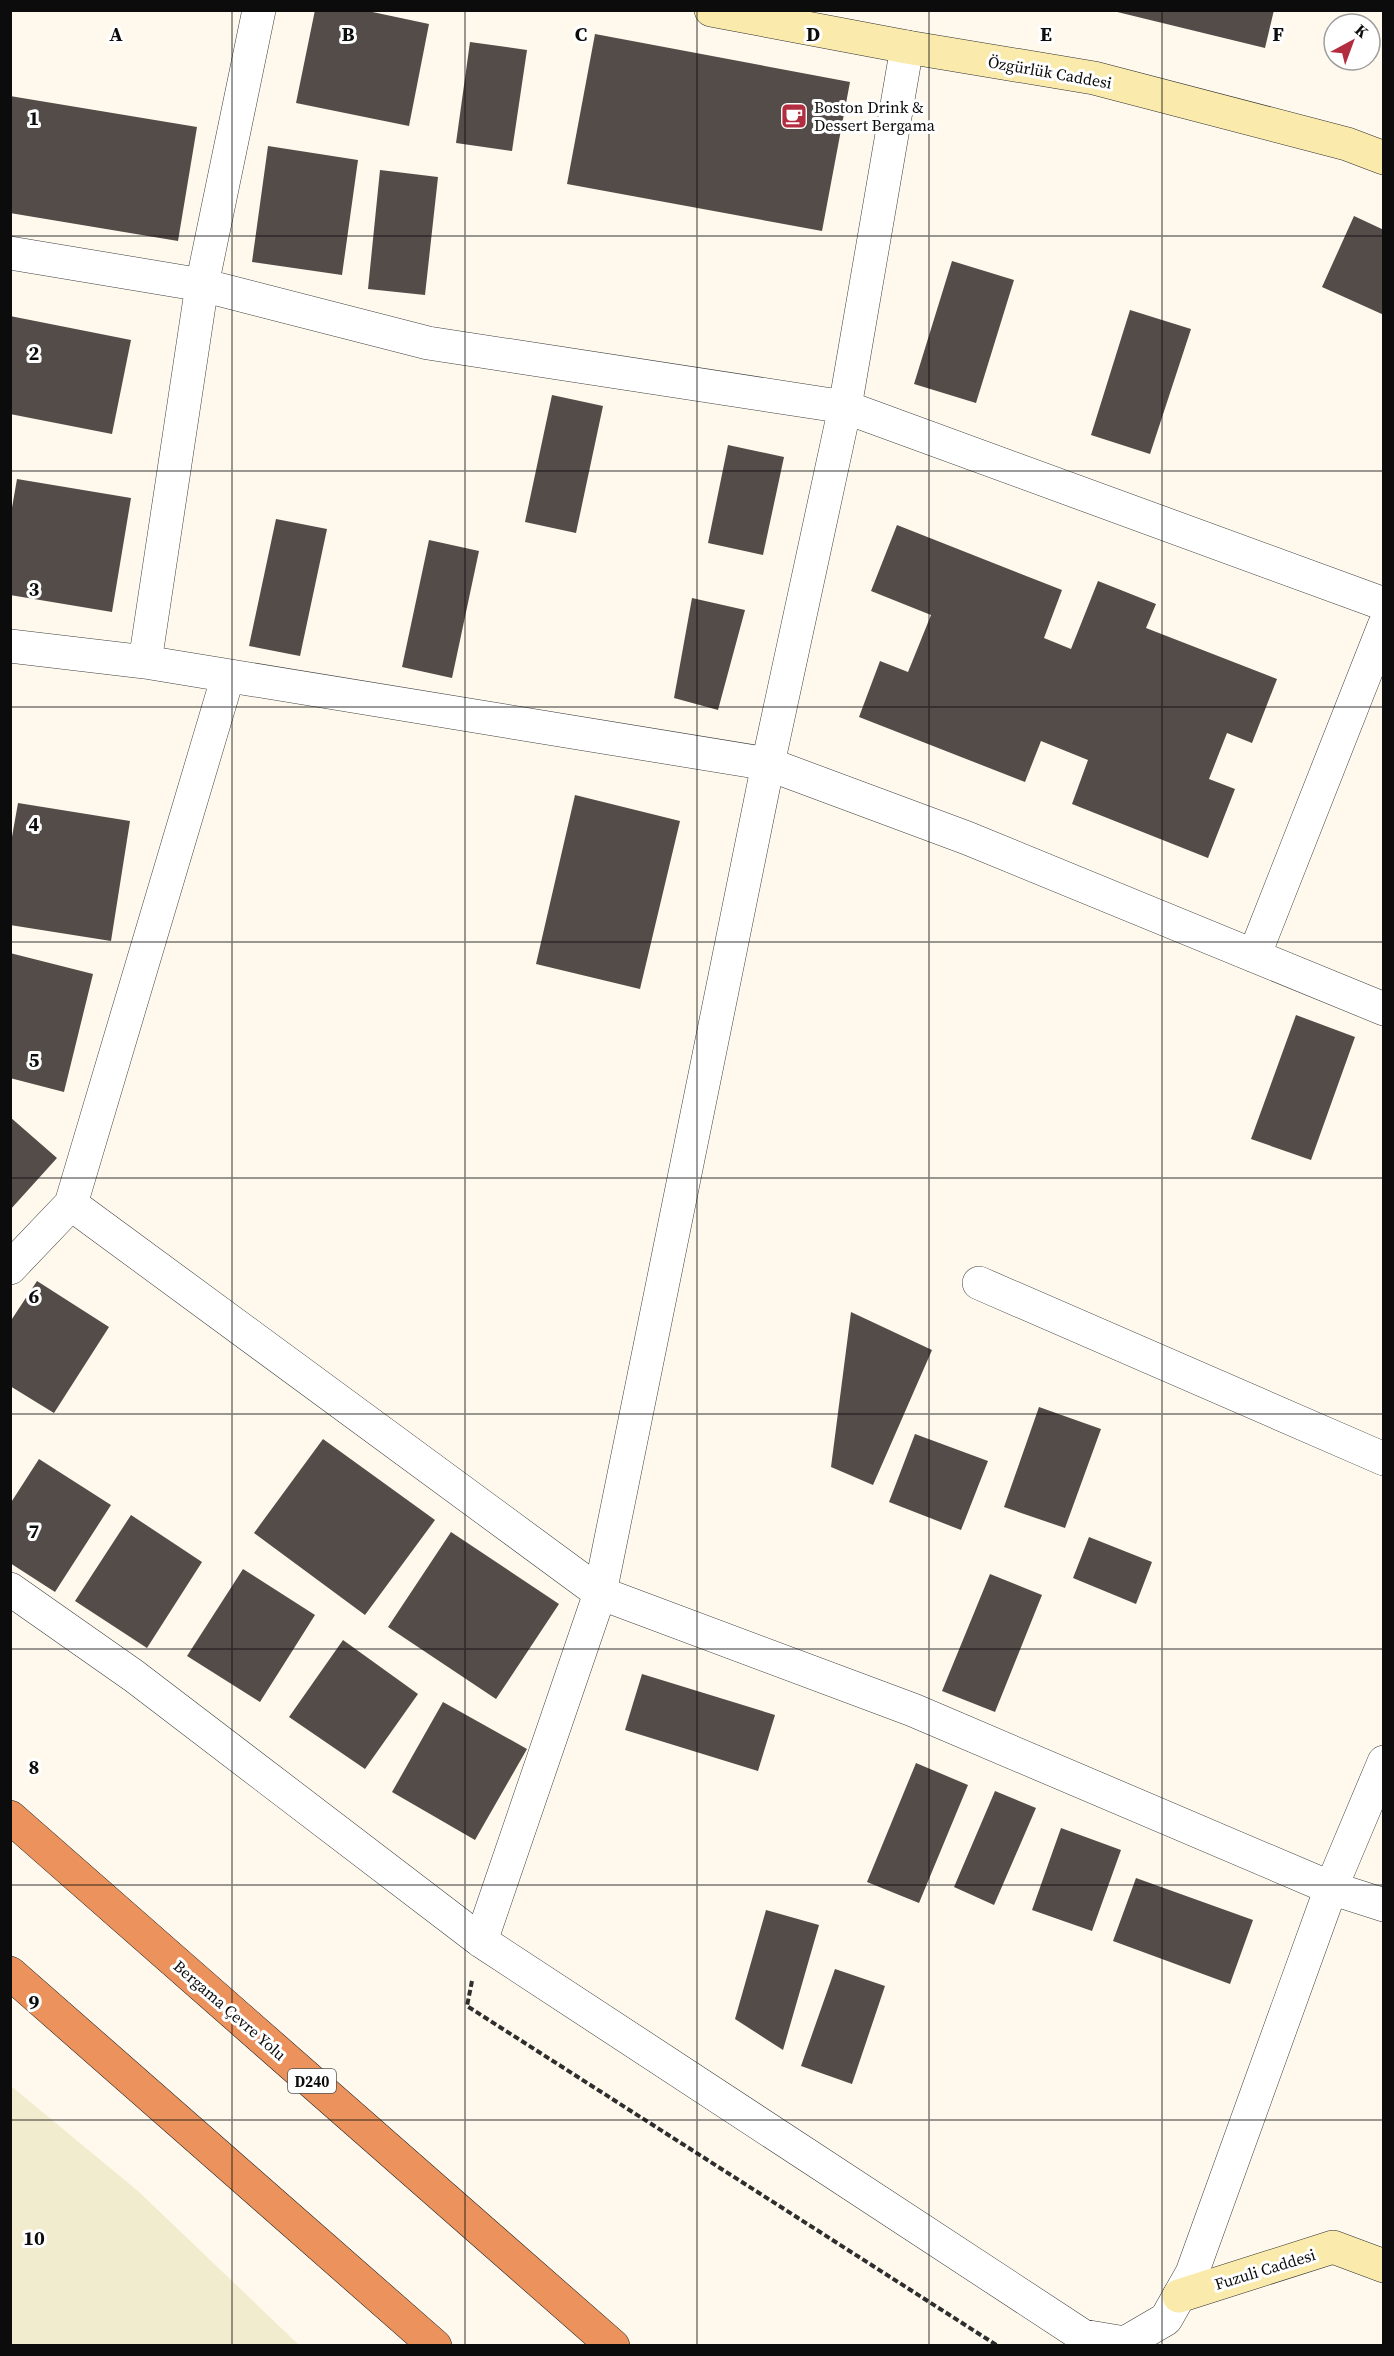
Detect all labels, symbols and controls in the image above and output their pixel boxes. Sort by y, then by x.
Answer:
north arrow [1322,12,1382,72]
text: K [1350,19,1374,43]
text: A [109,20,123,48]
text: B [341,20,355,48]
text: C [575,20,587,48]
text: D [806,20,820,48]
text: E [1040,20,1052,48]
text: F [1272,20,1284,48]
street label: Özgürlük Caddesi [986,50,1114,94]
place label: Boston Drink & Dessert Bergama [814,96,936,136]
cafe icon: Boston Drink & Dessert Bergama [779,101,809,131]
text: 1 [29,104,39,132]
text: 2 [29,339,40,367]
text: 3 [29,575,40,603]
text: 4 [29,810,40,838]
text: 5 [29,1046,40,1074]
text: 6 [29,1282,40,1310]
text: 7 [29,1517,40,1545]
text: 8 [29,1753,39,1781]
street label: Bergama Çevre Yolu [169,1955,291,2065]
text: 9 [29,1988,40,2016]
road number: D240 [288,2069,336,2093]
text: 10 [23,2224,45,2252]
street label: Fuzuli Caddesi [1212,2243,1318,2295]

